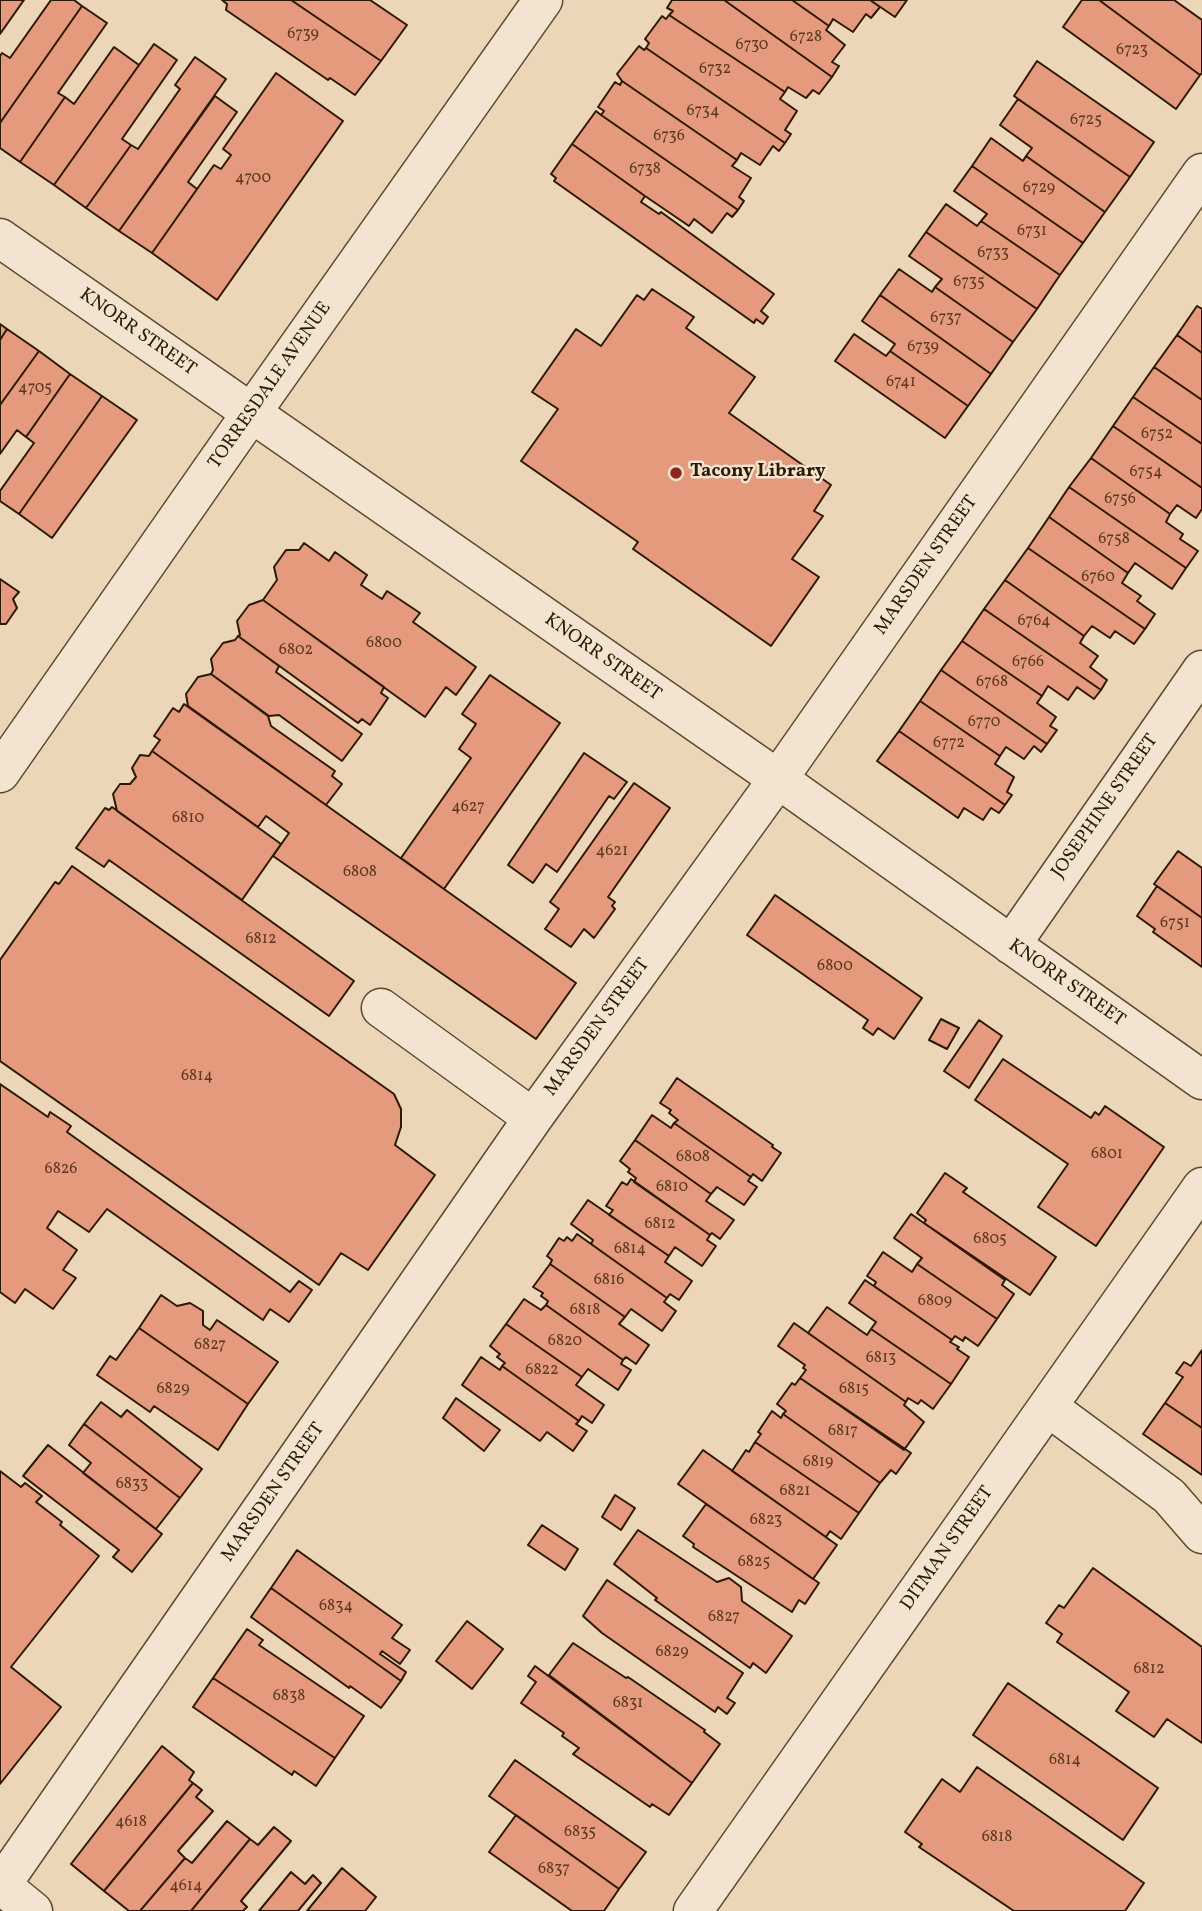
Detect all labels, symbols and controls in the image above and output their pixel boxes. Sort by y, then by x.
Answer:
house number: 6739 [287,25,319,45]
house number: 6728 [790,28,822,48]
house number: 6730 [736,36,768,56]
house number: 6723 [1116,41,1148,61]
house number: 6732 [699,60,731,80]
house number: 6734 [686,102,720,122]
house number: 6725 [1070,111,1102,131]
house number: 6736 [653,127,685,147]
house number: 6738 [629,160,661,180]
house number: 4700 [235,169,271,189]
house number: 6729 [1023,179,1055,199]
house number: 6731 [1017,222,1047,242]
house number: 6733 [977,244,1009,264]
house number: 6735 [953,273,985,293]
street label: KNORR STREET [74,284,200,382]
street label: TORRESDALE AVENUE [205,298,337,474]
house number: 6737 [930,309,962,329]
house number: 6739 [907,338,939,358]
house number: 6741 [886,373,916,393]
house number: 4705 [18,379,52,399]
house number: 6752 [1141,425,1173,445]
place label: Tacony Library [690,462,826,484]
house number: 6754 [1129,463,1163,483]
marker: Tacony Library [668,465,684,481]
house number: 6756 [1104,490,1136,510]
street label: MARSDEN STREET [870,492,984,640]
house number: 6758 [1098,530,1130,550]
house number: 6760 [1081,568,1115,588]
street label: KNORR STREET [539,609,665,707]
house number: 6764 [1017,612,1051,632]
house number: 6800 [366,634,402,654]
house number: 6802 [279,641,313,661]
house number: 6766 [1012,653,1044,673]
house number: 6768 [976,673,1008,693]
house number: 6770 [968,713,1000,733]
street label: JOSEPHINE STREET [1048,731,1164,883]
house number: 6772 [933,734,965,754]
house number: 4627 [451,798,485,818]
house number: 6810 [172,809,204,829]
house number: 4621 [596,842,628,862]
house number: 6808 [343,863,377,883]
house number: 6751 [1160,914,1190,934]
house number: 6812 [245,930,277,950]
street label: KNORR STREET [1003,935,1129,1033]
street label: MARSDEN STREET [540,955,656,1101]
house number: 6800 [817,957,853,977]
house number: 6814 [181,1067,213,1087]
house number: 6801 [1091,1145,1123,1165]
house number: 6808 [676,1148,710,1168]
house number: 6826 [45,1160,77,1180]
house number: 6810 [656,1178,688,1198]
house number: 6812 [644,1215,676,1235]
house number: 6805 [973,1230,1007,1250]
house number: 6814 [614,1240,646,1260]
house number: 6816 [594,1271,624,1291]
house number: 6809 [918,1292,952,1312]
house number: 6818 [570,1301,600,1321]
house number: 6820 [548,1332,582,1352]
house number: 6827 [194,1336,226,1356]
house number: 6813 [866,1349,896,1369]
house number: 6822 [525,1361,559,1381]
house number: 6829 [157,1380,189,1400]
house number: 6815 [839,1380,869,1400]
street label: MARSDEN STREET [217,1419,331,1567]
house number: 6817 [828,1422,858,1442]
house number: 6819 [803,1453,833,1473]
house number: 6833 [116,1475,148,1495]
house number: 6821 [779,1482,811,1502]
street label: DITMAN STREET [897,1483,999,1615]
house number: 6823 [750,1511,782,1531]
house number: 6825 [738,1553,770,1573]
house number: 6834 [319,1597,353,1617]
house number: 6827 [708,1608,740,1628]
house number: 6829 [656,1643,688,1663]
house number: 6812 [1133,1660,1165,1680]
house number: 6838 [273,1687,305,1707]
house number: 6831 [613,1694,643,1714]
house number: 6814 [1049,1751,1081,1771]
house number: 4618 [115,1813,147,1833]
house number: 6835 [564,1823,596,1843]
house number: 6818 [982,1828,1012,1848]
house number: 6837 [538,1860,570,1880]
house number: 4614 [169,1877,203,1897]

